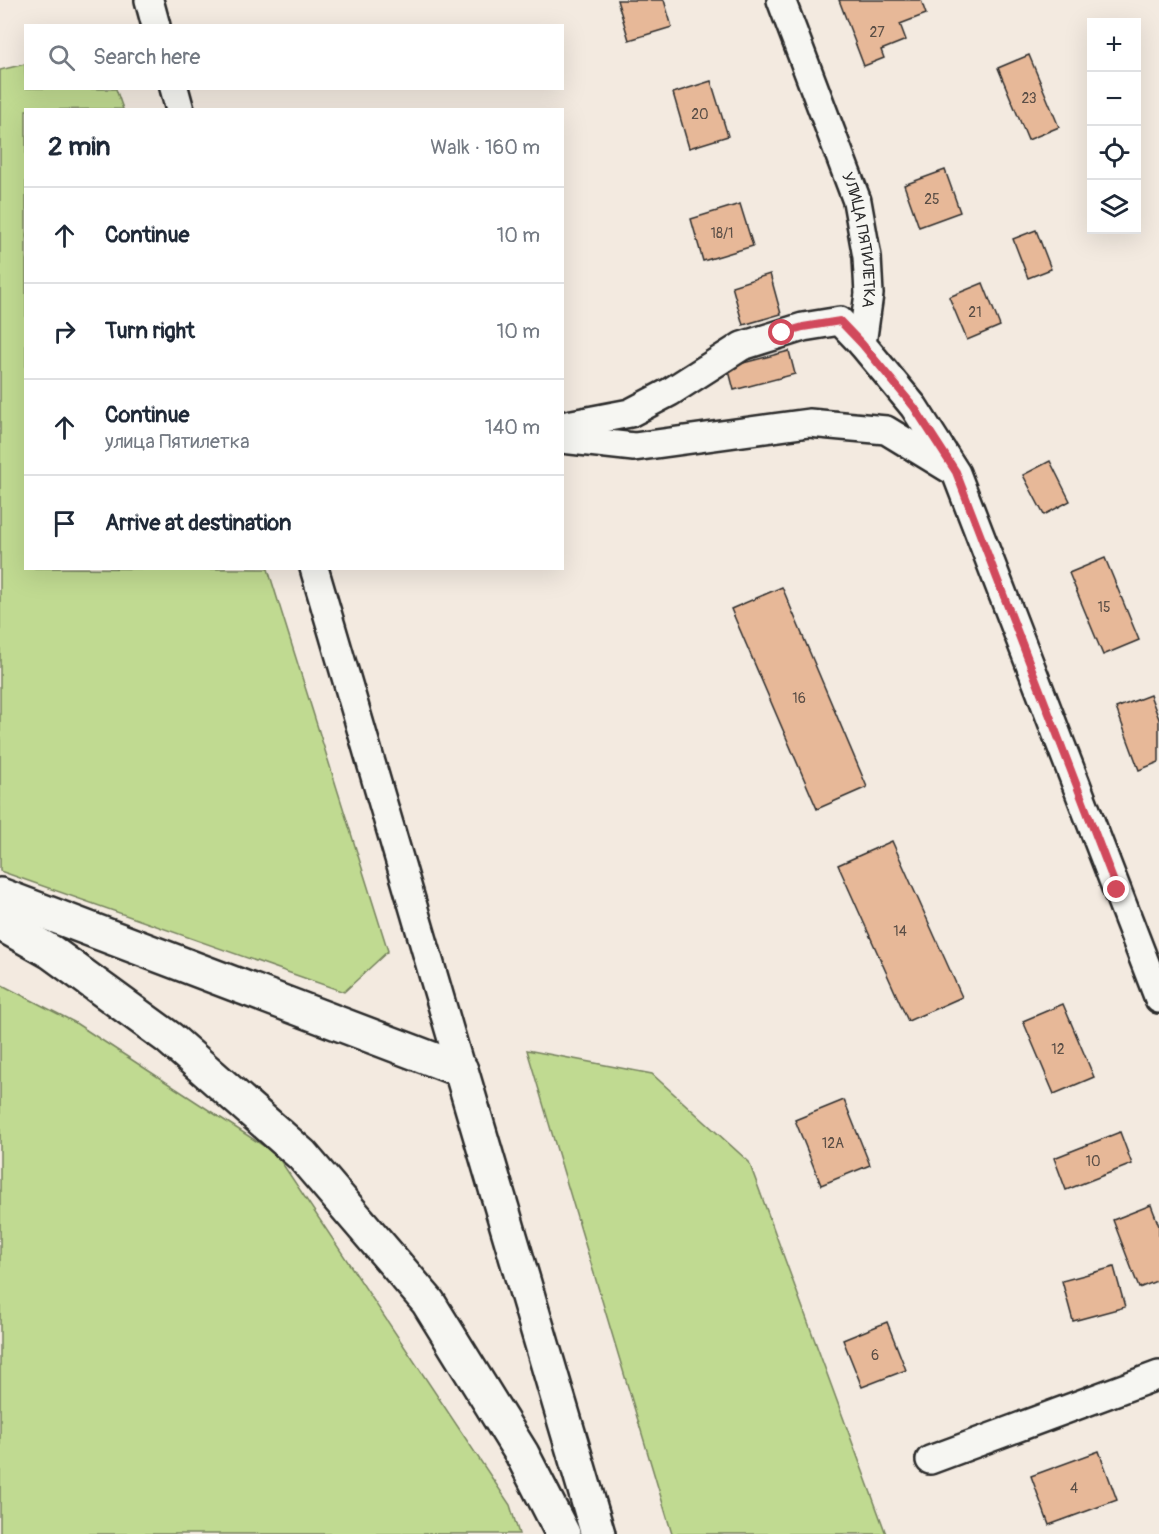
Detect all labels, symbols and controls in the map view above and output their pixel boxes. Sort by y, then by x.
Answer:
map controls [1087,18,1141,234]
button: + [1087,18,1141,72]
search box [24,24,564,90]
house number: 27 [869,24,885,41]
icon: search [45,41,78,74]
text: Search here [93,43,200,71]
button: − [1087,72,1141,126]
house number: 23 [1021,90,1037,107]
house number: 20 [691,106,709,123]
button: locate [1087,126,1141,180]
text: 2 min [48,131,110,163]
text: Walk · 160 m [430,135,540,160]
street label: УЛИЦА ПЯТИЛЕТКА [837,170,879,309]
button: layers [1087,180,1141,234]
house number: 25 [924,191,940,208]
icon: ahead [48,219,81,252]
text: Continue [105,221,189,249]
text: 10 m [496,223,540,248]
house number: 18/1 [710,225,734,242]
house number: 21 [968,304,982,321]
icon: right [48,315,81,348]
text: Turn right [105,317,195,345]
text: 10 m [496,319,540,344]
route start [768,319,794,345]
text: Continue [105,401,189,429]
icon: ahead [48,411,81,444]
text: 140 m [485,415,540,440]
text: улица Пятилетка [105,429,249,454]
icon: arrive [48,507,81,540]
text: Arrive at destination [105,509,291,537]
house number: 15 [1097,599,1111,616]
house number: 16 [792,690,806,707]
route end [1103,876,1129,902]
house number: 14 [893,923,907,940]
house number: 12 [1051,1041,1065,1058]
house number: 12А [822,1135,844,1152]
house number: 10 [1085,1153,1101,1170]
house number: 6 [871,1347,879,1364]
house number: 4 [1070,1480,1078,1497]

